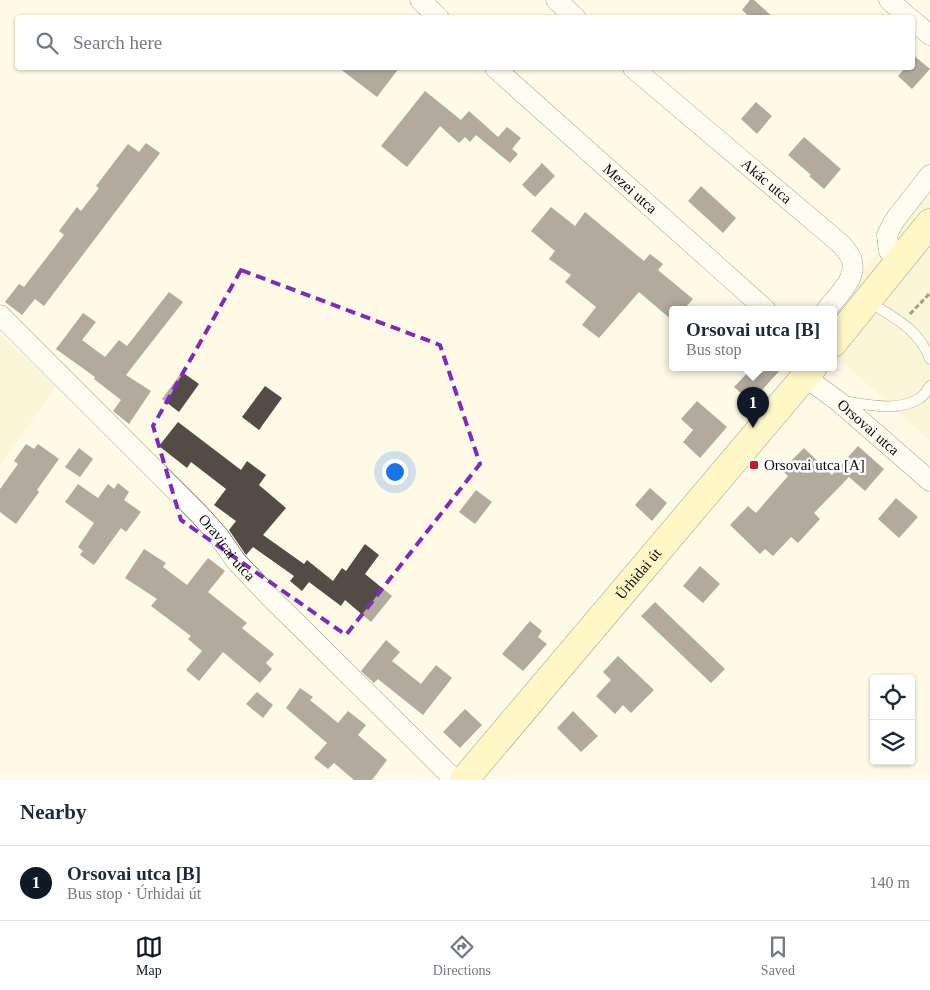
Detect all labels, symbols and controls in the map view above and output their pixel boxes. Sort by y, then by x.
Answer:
search box [15,15,915,70]
icon: search [33,29,61,57]
text: Search here [73,32,162,53]
street label: Akác utca [738,155,795,207]
street label: Mezei utca [600,160,660,217]
popup [669,306,837,371]
text: Orsovai utca [B] [686,319,820,340]
text: Bus stop [686,341,742,358]
pin: 1 [737,387,769,428]
street label: Orsovai utca [834,396,903,459]
place label: Orsovai utca [A] [764,457,865,473]
your location [382,459,408,485]
marker: Orsovai utca [A] [748,459,760,471]
street label: Oravicai utca [195,511,258,584]
street label: Úrhidai út [612,545,665,602]
map controls [870,675,915,765]
button: locate [870,675,915,720]
button: layers [870,720,915,765]
text: Nearby [20,800,87,824]
text: Orsovai utca [B] [67,863,201,884]
text: 1 [32,874,40,891]
text: 140 m [870,874,910,891]
text: Bus stop · Úrhidai út [67,885,201,902]
tab: Map [135,933,163,979]
tab: Directions [433,933,491,979]
tab: Saved [761,933,795,979]

